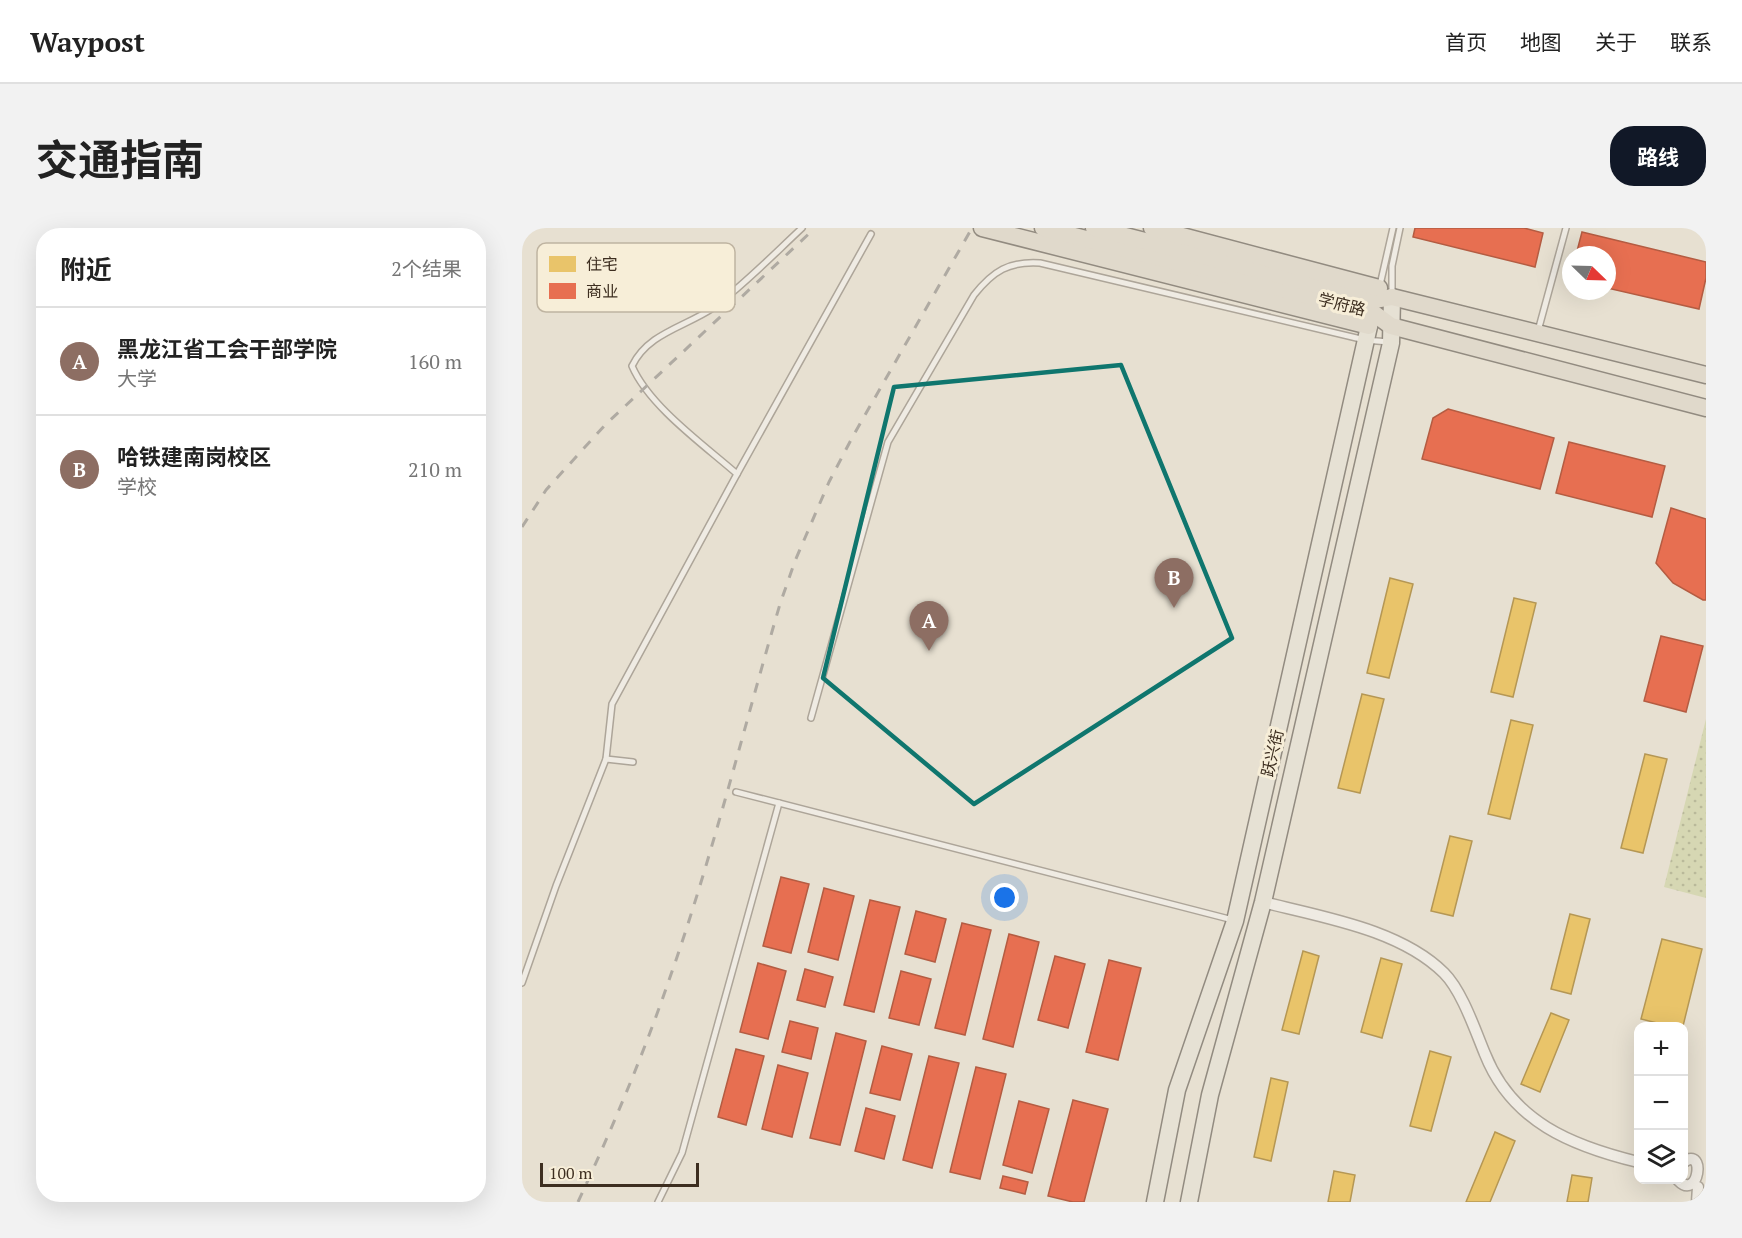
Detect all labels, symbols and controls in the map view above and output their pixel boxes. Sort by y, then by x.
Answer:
text: Waypost [30,23,145,60]
text: 首页 [1445,28,1487,56]
text: 地图 [1520,28,1562,56]
text: 关于 [1595,28,1637,56]
text: 联系 [1670,28,1712,56]
button: 路线 [1610,126,1706,186]
text: 交通指南 [36,131,204,187]
legend [537,243,735,312]
north arrow [1562,246,1616,300]
text: 附近 [60,252,112,286]
text: 住宅 [586,253,618,275]
text: 2个结果 [391,255,462,282]
text: 商业 [586,280,618,302]
street label: 学府路 [1316,288,1368,320]
text: 黑龙江省工会干部学院 [117,334,337,363]
text: A [72,348,87,375]
text: 160 m [408,348,462,375]
text: 大学 [117,365,157,392]
text: 哈铁建南岗校区 [117,442,271,471]
text: B [73,456,86,483]
text: 210 m [408,456,462,483]
text: 学校 [117,473,157,500]
pin: B [1154,558,1194,608]
pin: A [910,602,948,651]
street label: 跃兴街 [1256,727,1288,779]
your location [990,883,1019,912]
map controls [1634,1022,1688,1184]
button: + [1634,1022,1688,1076]
button: − [1634,1076,1688,1130]
button: layers [1634,1130,1688,1184]
scale bar [540,1160,699,1188]
text: 100 m [549,1162,592,1184]

